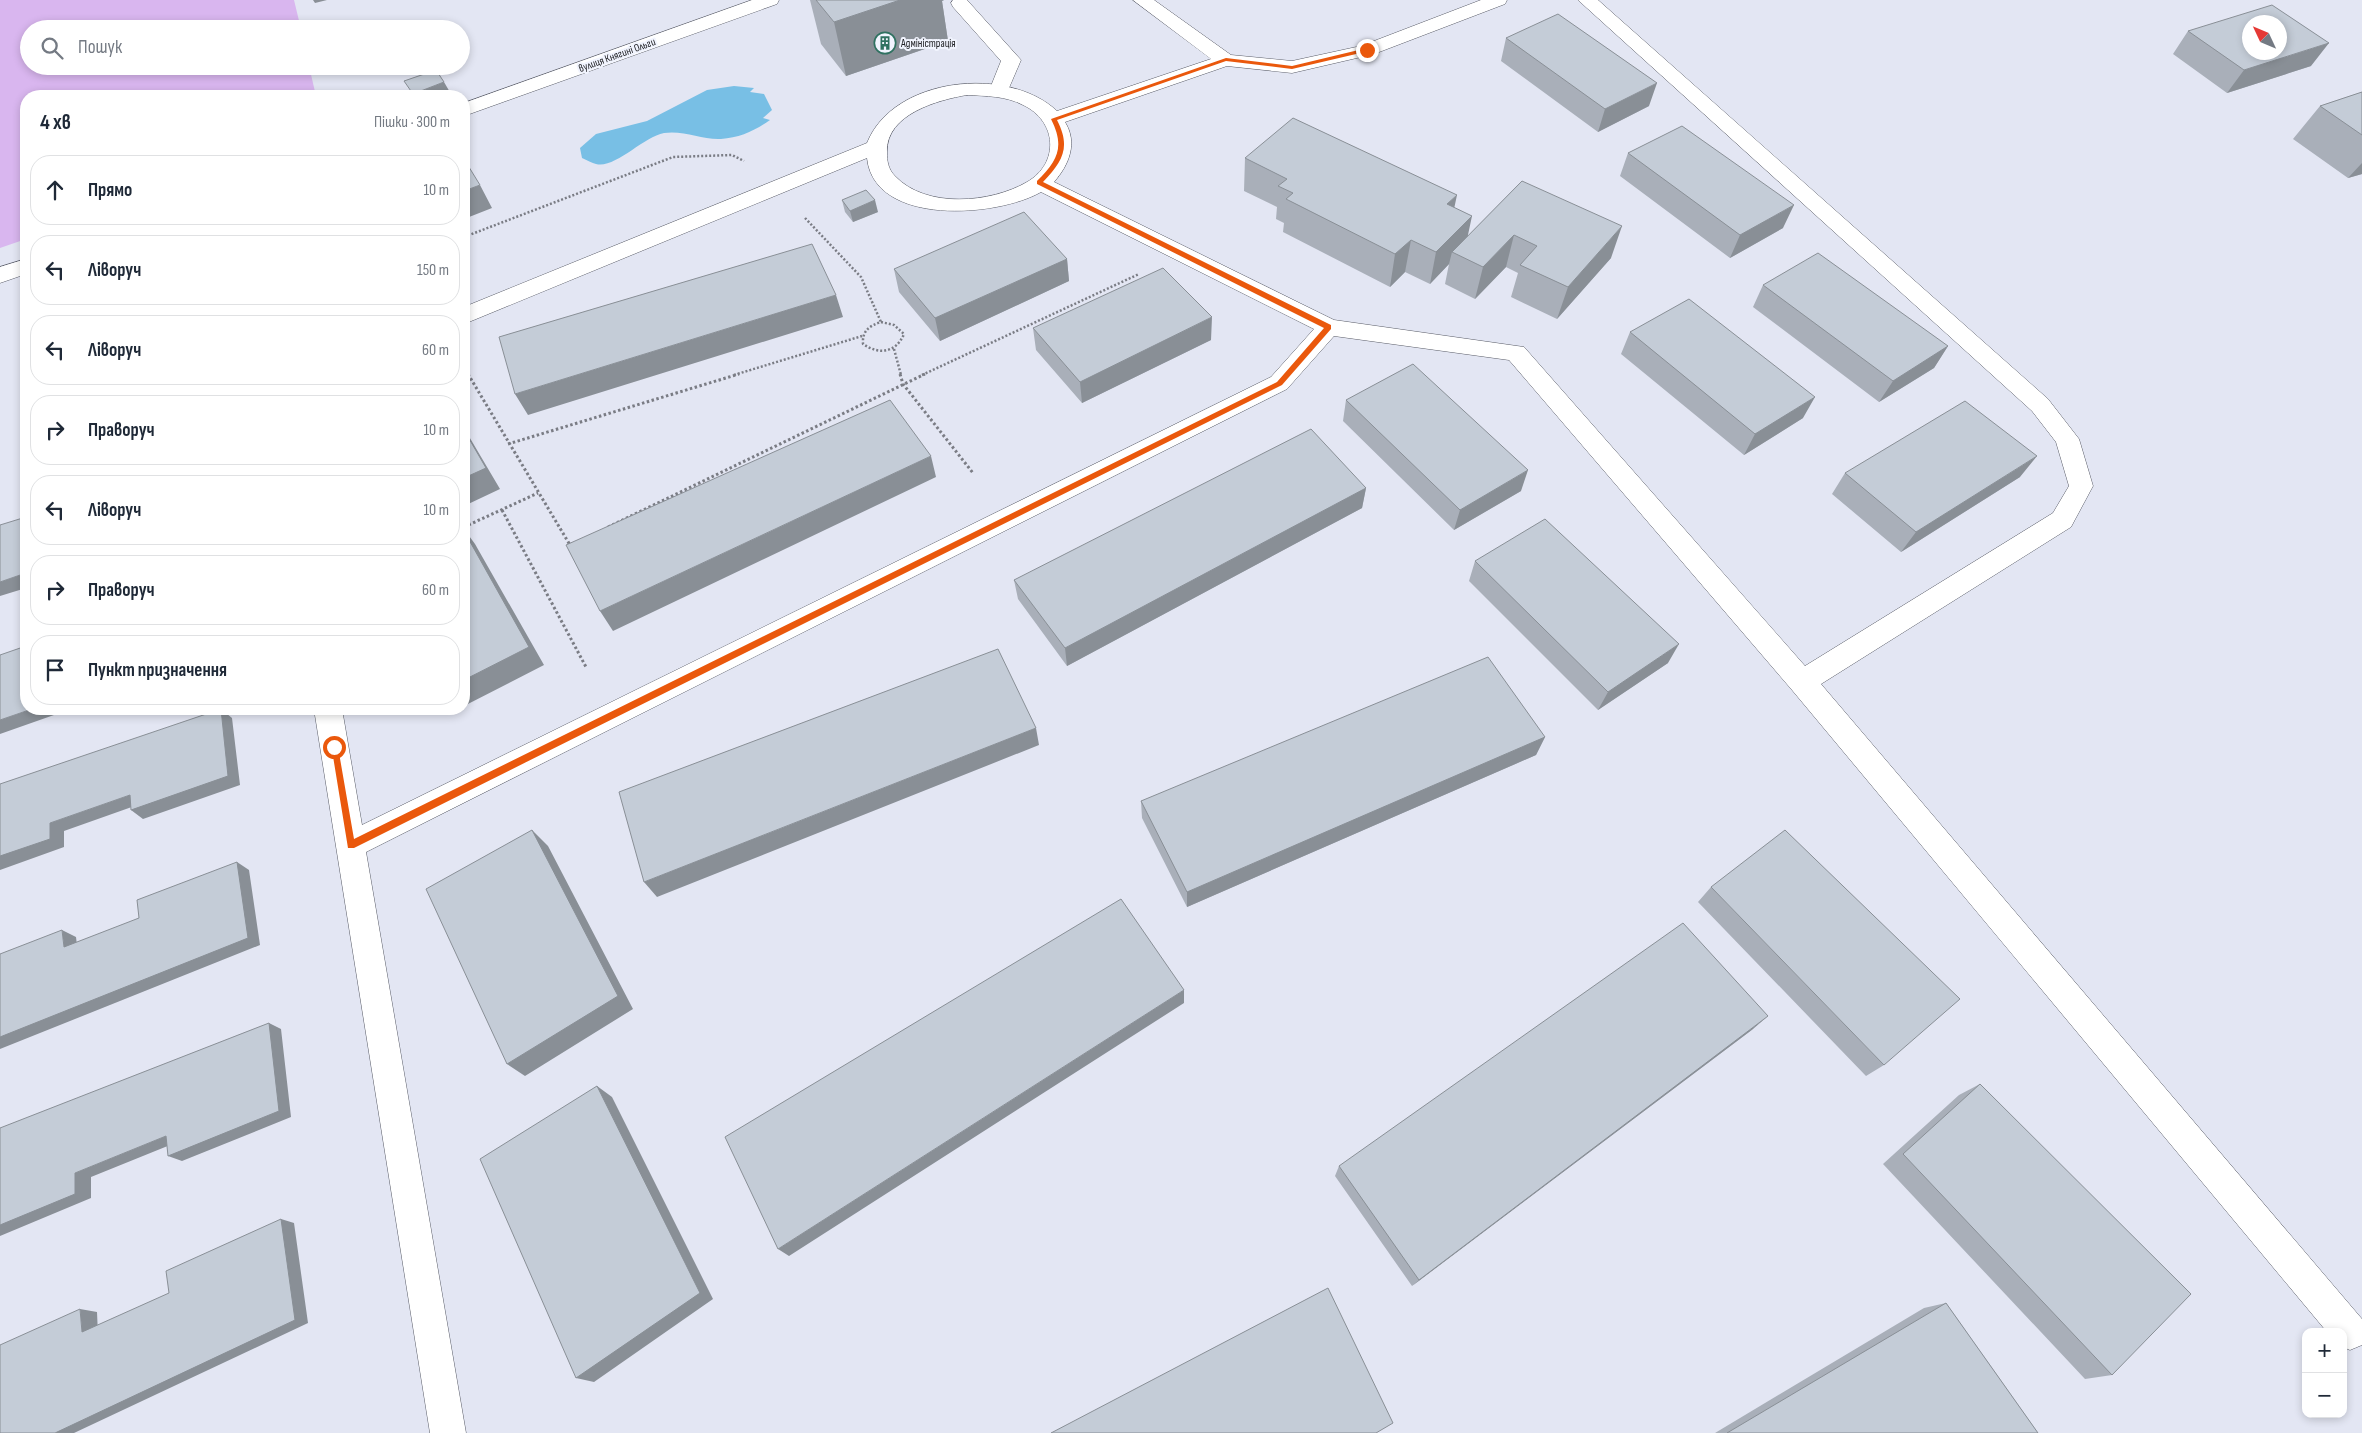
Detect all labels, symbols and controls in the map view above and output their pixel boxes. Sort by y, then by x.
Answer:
north arrow [2242,15,2287,60]
search box [20,20,470,75]
building icon: Адміністрація [873,31,897,55]
icon: search [38,34,66,62]
street label: вулиця Княгині Ольги [577,35,658,75]
text: Пошук [78,36,122,59]
place label: Адміністрація [900,37,956,50]
route end [1356,39,1379,62]
text: 4 хв [40,110,71,135]
text: Пішки · 300 m [374,113,450,132]
icon: ahead [41,176,69,204]
text: Прямо [88,179,132,202]
text: 10 m [423,181,449,200]
icon: left [41,256,69,284]
text: Ліворуч [88,259,141,282]
text: 150 m [417,261,449,280]
icon: left [41,336,69,364]
text: Ліворуч [88,339,141,362]
text: 60 m [422,341,449,360]
icon: right [41,416,69,444]
text: Праворуч [88,419,155,442]
text: 10 m [423,421,449,440]
icon: left [41,496,69,524]
text: Ліворуч [88,499,141,522]
text: 10 m [423,501,449,520]
icon: right [41,576,69,604]
text: Праворуч [88,579,155,602]
text: 60 m [422,581,449,600]
icon: arrive [41,656,69,684]
text: Пункт призначення [88,659,227,682]
route start [323,736,346,759]
map controls [2302,1328,2347,1418]
button: + [2302,1328,2347,1373]
button: − [2302,1373,2347,1418]

